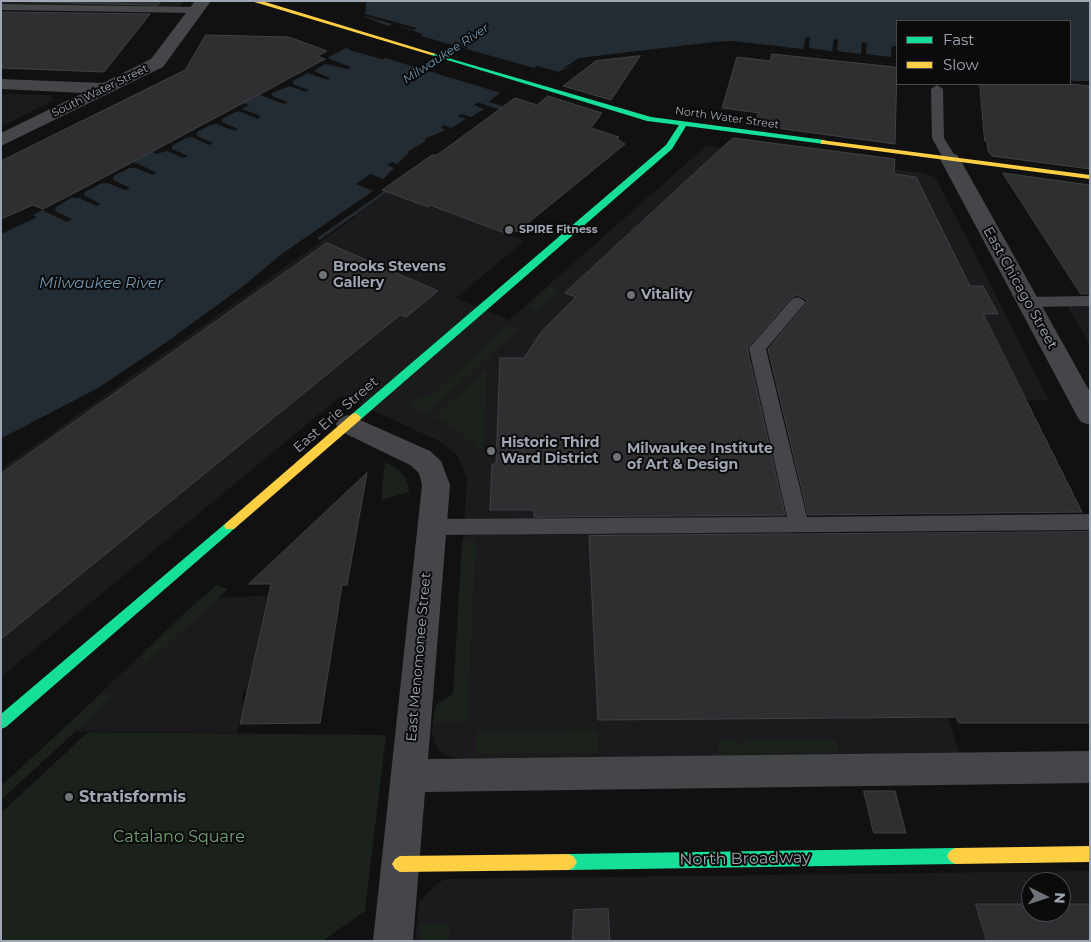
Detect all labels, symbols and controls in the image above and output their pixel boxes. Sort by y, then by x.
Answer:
legend [896,20,1071,85]
water label: Milwaukee River [400,21,492,87]
text: Fast [943,30,974,49]
text: Slow [943,55,979,74]
street label: South Water Street [50,62,150,120]
street label: North Water Street [674,104,780,132]
place label: SPIRE Fitness [519,223,598,237]
marker: SPIRE Fitness [503,224,515,236]
street label: East Chicago Street [979,224,1061,352]
place label: Brooks Stevens Gallery [333,259,446,292]
marker: Brooks Stevens Gallery [317,269,329,281]
water label: Milwaukee River [39,275,163,293]
place label: Vitality [641,287,693,303]
marker: Vitality [625,289,637,301]
street label: East Erie Street [290,374,382,456]
place label: Historic Third Ward District [501,435,600,468]
place label: Milwaukee Institute of Art & Design [627,441,773,474]
marker: Historic Third Ward District [485,445,497,457]
marker: Milwaukee Institute of Art & Design [611,451,623,463]
street label: East Menomonee Street [403,572,435,742]
place label: Stratisformis [79,787,186,807]
marker: Stratisformis [63,791,75,803]
park label: Catalano Square [113,827,245,847]
street label: North Broadway [679,848,811,870]
north arrow [1021,872,1071,922]
text: N [1051,892,1069,904]

